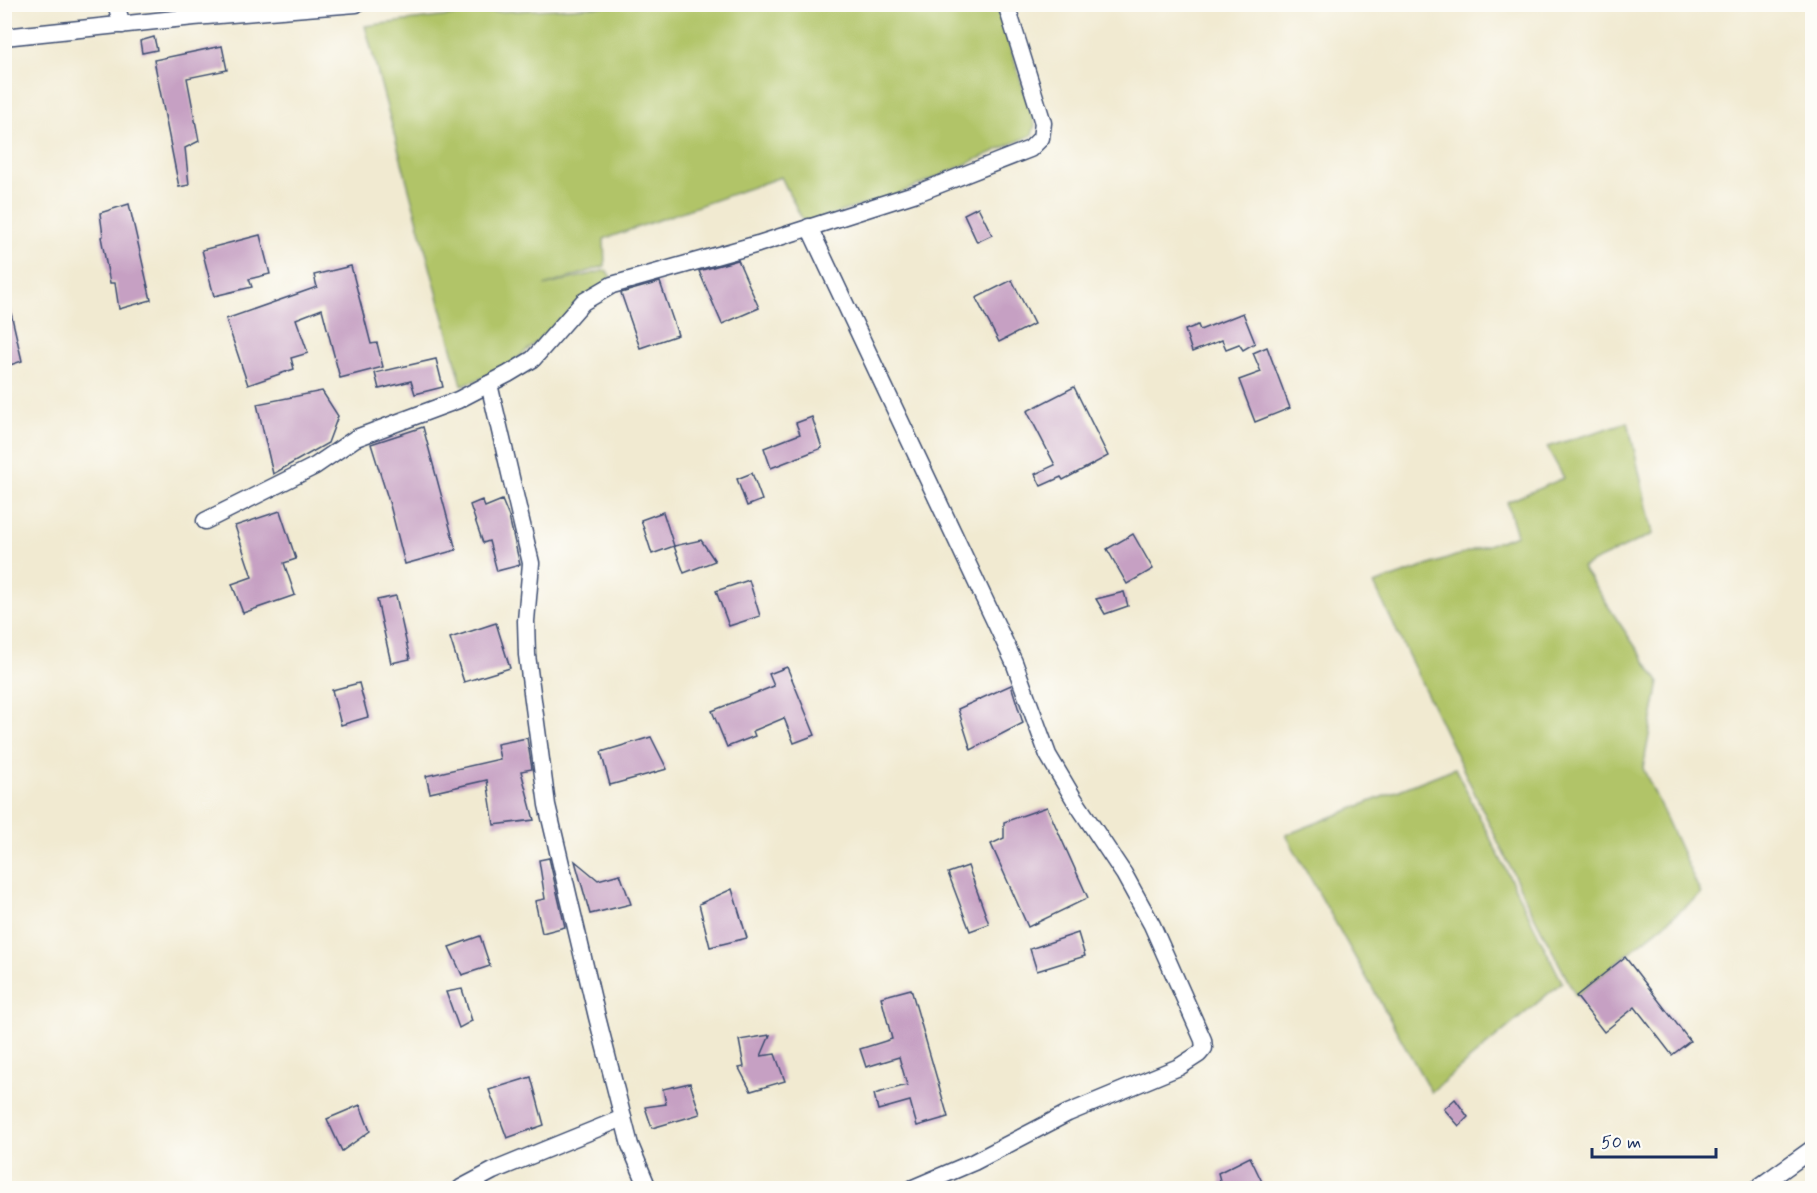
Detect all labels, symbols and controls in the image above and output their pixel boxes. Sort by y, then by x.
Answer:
scale bar [1592,1121,1716,1159]
text: 50 m [1601,1131,1641,1155]

